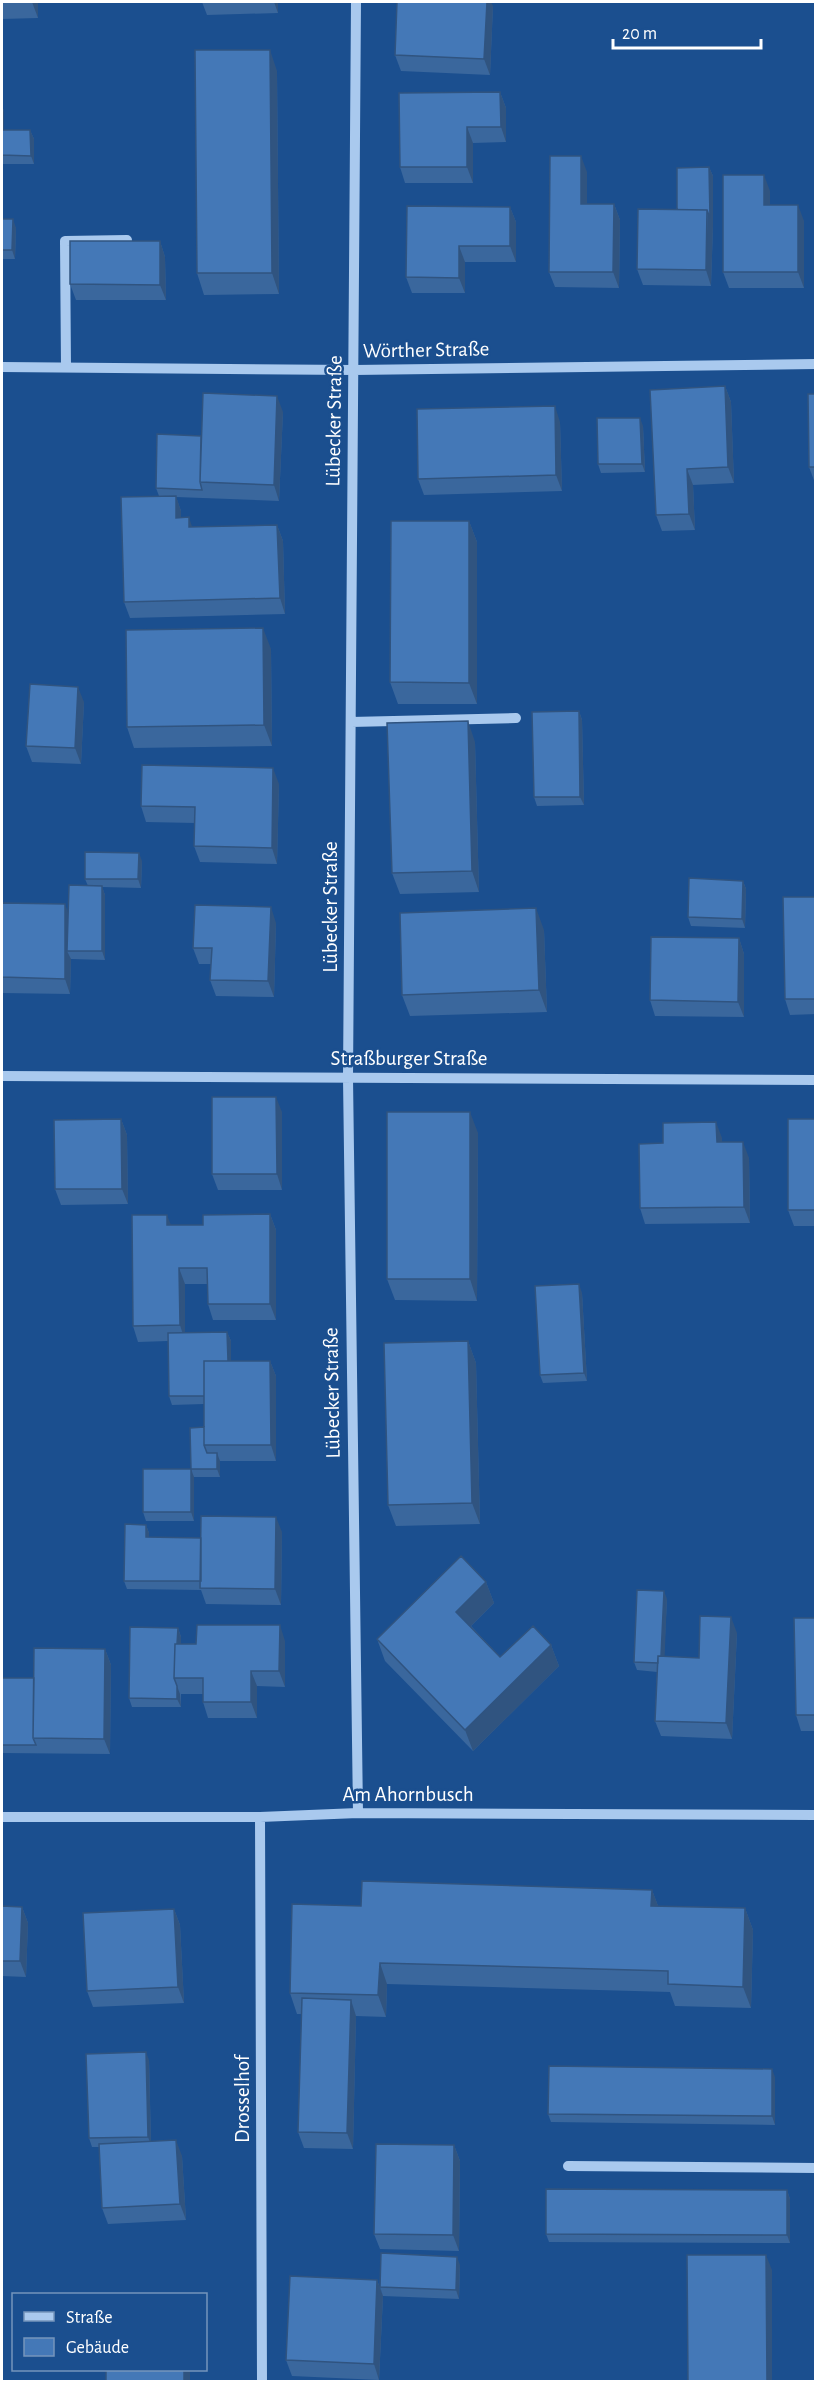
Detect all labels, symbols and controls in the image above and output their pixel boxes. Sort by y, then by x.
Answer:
scale bar [613,12,762,50]
text: 20 m [622,25,657,43]
street label: Wörther Straße [363,338,489,362]
street label: Lübecker Straße [322,355,346,487]
street label: Lübecker Straße [320,841,341,973]
street label: Straßburger Straße [331,1048,487,1069]
street label: Lübecker Straße [320,1327,344,1459]
street label: Am Ahornbusch [342,1784,474,1805]
street label: Drosselhof [232,2053,253,2143]
legend [12,2293,207,2371]
text: Straße [66,2309,112,2327]
text: Gebäude [66,2339,129,2357]

